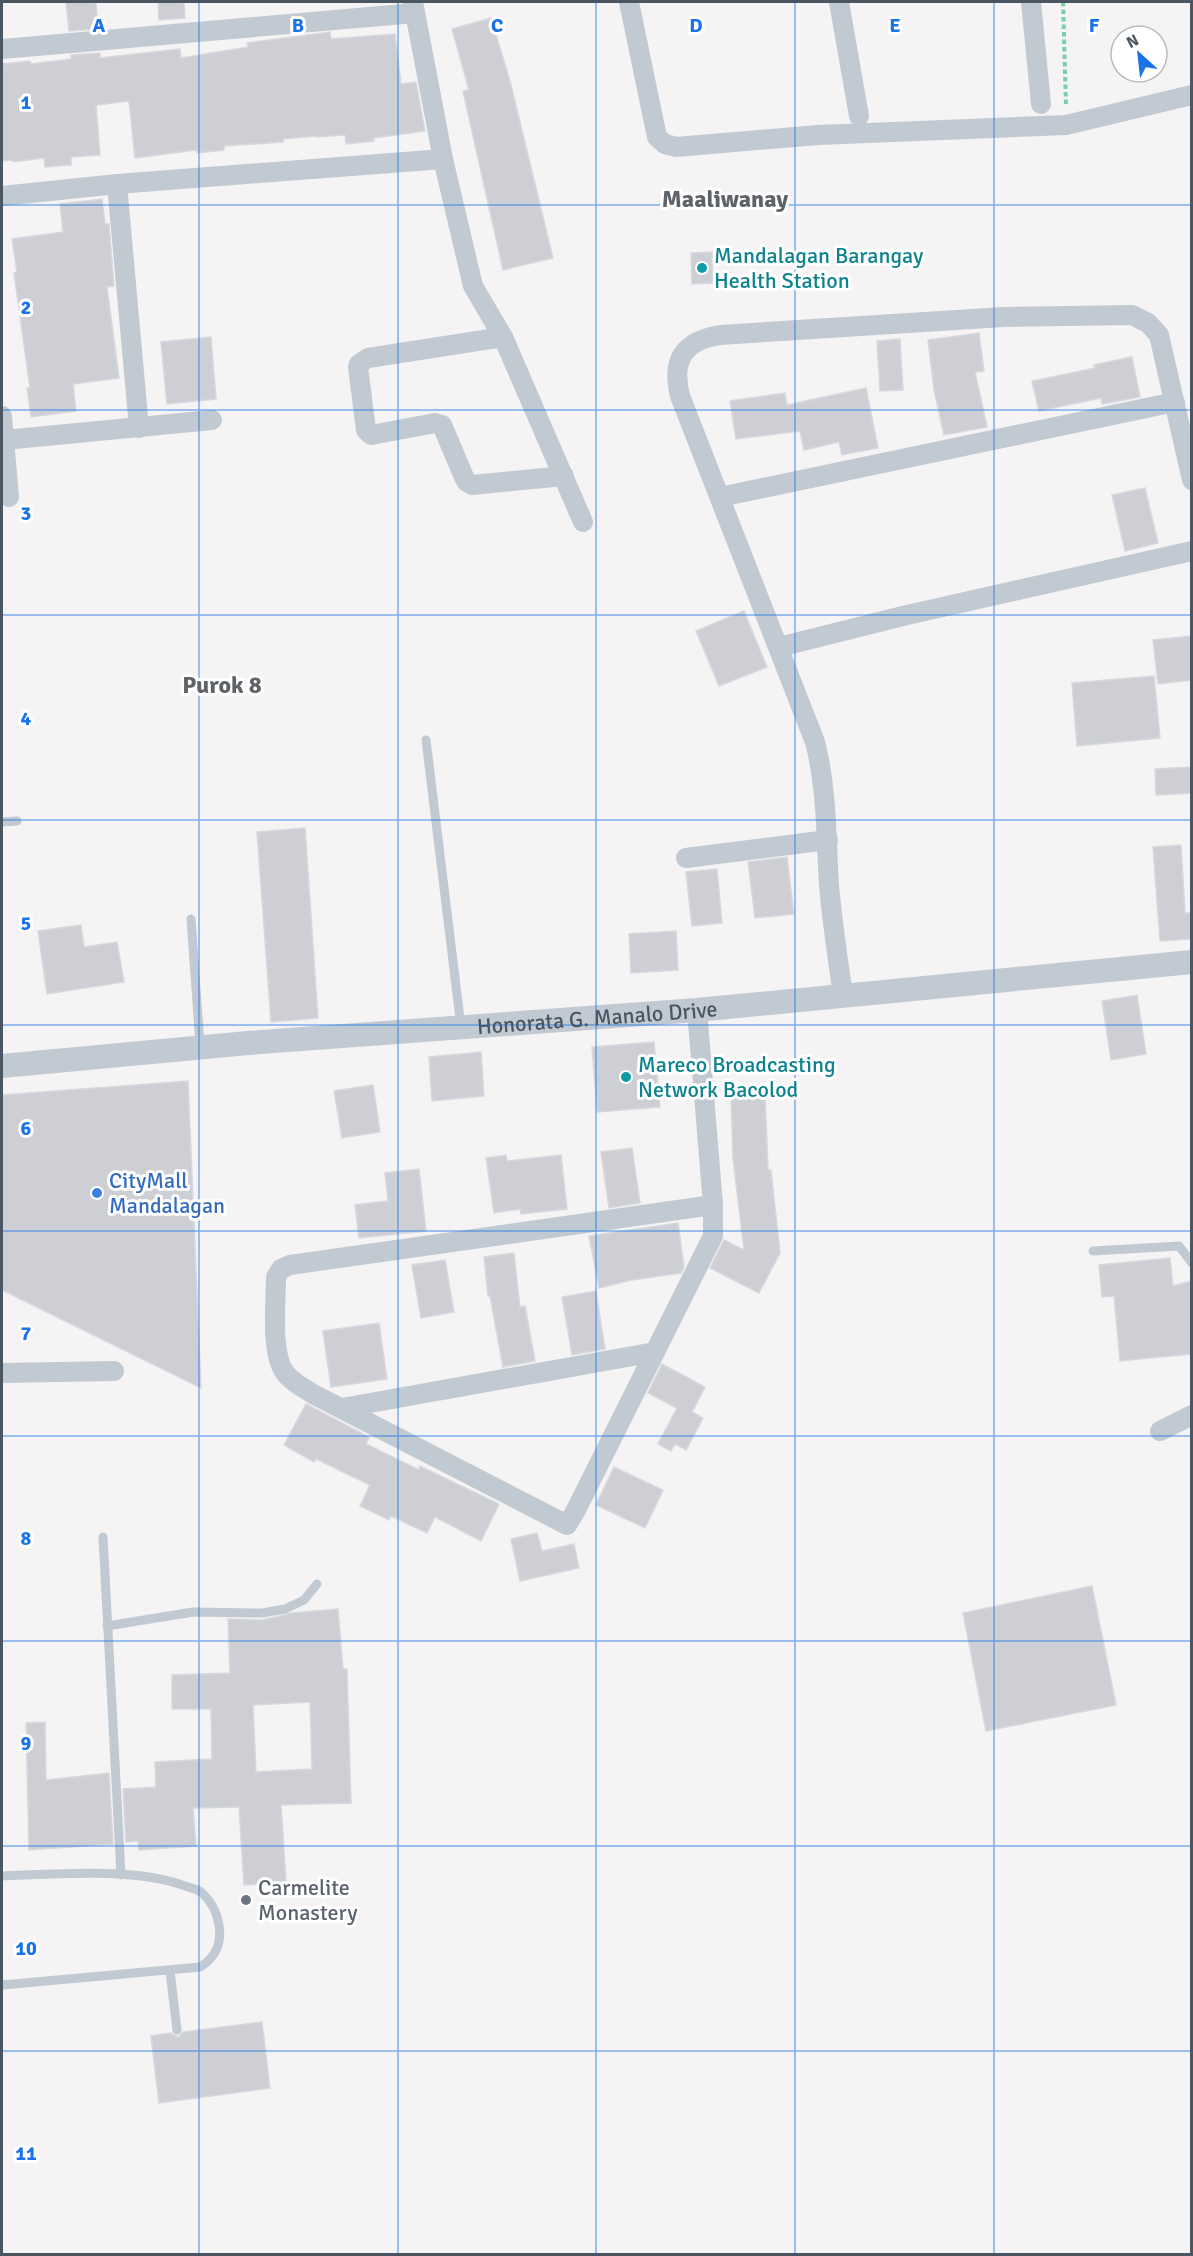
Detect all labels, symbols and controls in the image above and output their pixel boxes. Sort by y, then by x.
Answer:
text: A [93,13,106,38]
text: B [292,13,304,38]
text: C [491,13,503,38]
text: D [689,13,703,38]
text: E [889,13,901,38]
text: F [1089,13,1100,38]
north arrow [1109,24,1169,84]
text: N [1123,30,1142,53]
text: 1 [21,90,32,115]
district label: Maaliwanay [662,184,788,214]
place label: Mandalagan Barangay Health Station [714,242,924,294]
marker: Mandalagan Barangay Health Station [695,261,709,275]
text: 2 [21,295,31,320]
text: 3 [21,501,31,526]
district label: Purok 8 [182,670,262,700]
text: 4 [21,706,32,731]
text: 5 [21,911,31,936]
street label: Honorata G. Manalo Drive [476,995,718,1040]
place label: Mareco Broadcasting Network Bacolod [638,1051,836,1103]
marker: Mareco Broadcasting Network Bacolod [619,1070,633,1084]
text: 6 [21,1116,32,1141]
place label: CityMall Mandalagan [109,1167,225,1219]
marker: CityMall Mandalagan [90,1186,104,1200]
text: 7 [21,1321,32,1346]
text: 8 [21,1526,32,1551]
text: 9 [21,1731,32,1756]
place label: Carmelite Monastery [258,1874,358,1926]
marker: Carmelite Monastery [239,1893,253,1907]
text: 10 [15,1936,37,1961]
text: 11 [15,2141,37,2166]

